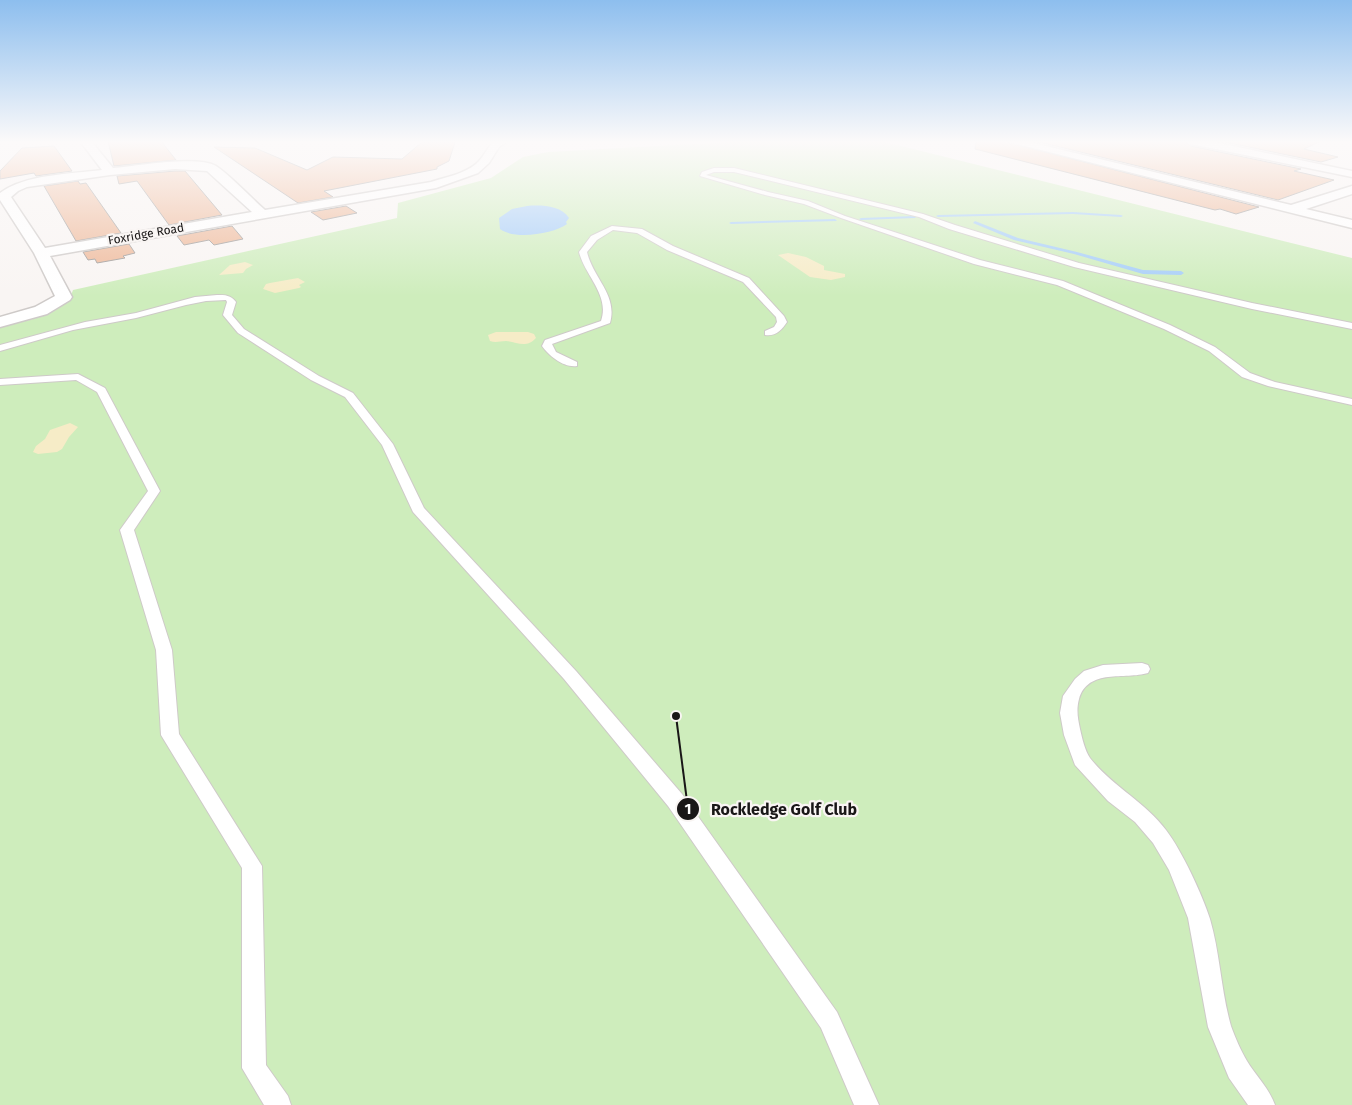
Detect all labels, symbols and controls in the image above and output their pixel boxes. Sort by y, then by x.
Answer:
street label: Foxridge Road [107,220,185,248]
callout: Rockledge Golf Club [676,794,867,825]
text: 1 [685,800,691,818]
text: Rockledge Golf Club [711,800,857,819]

